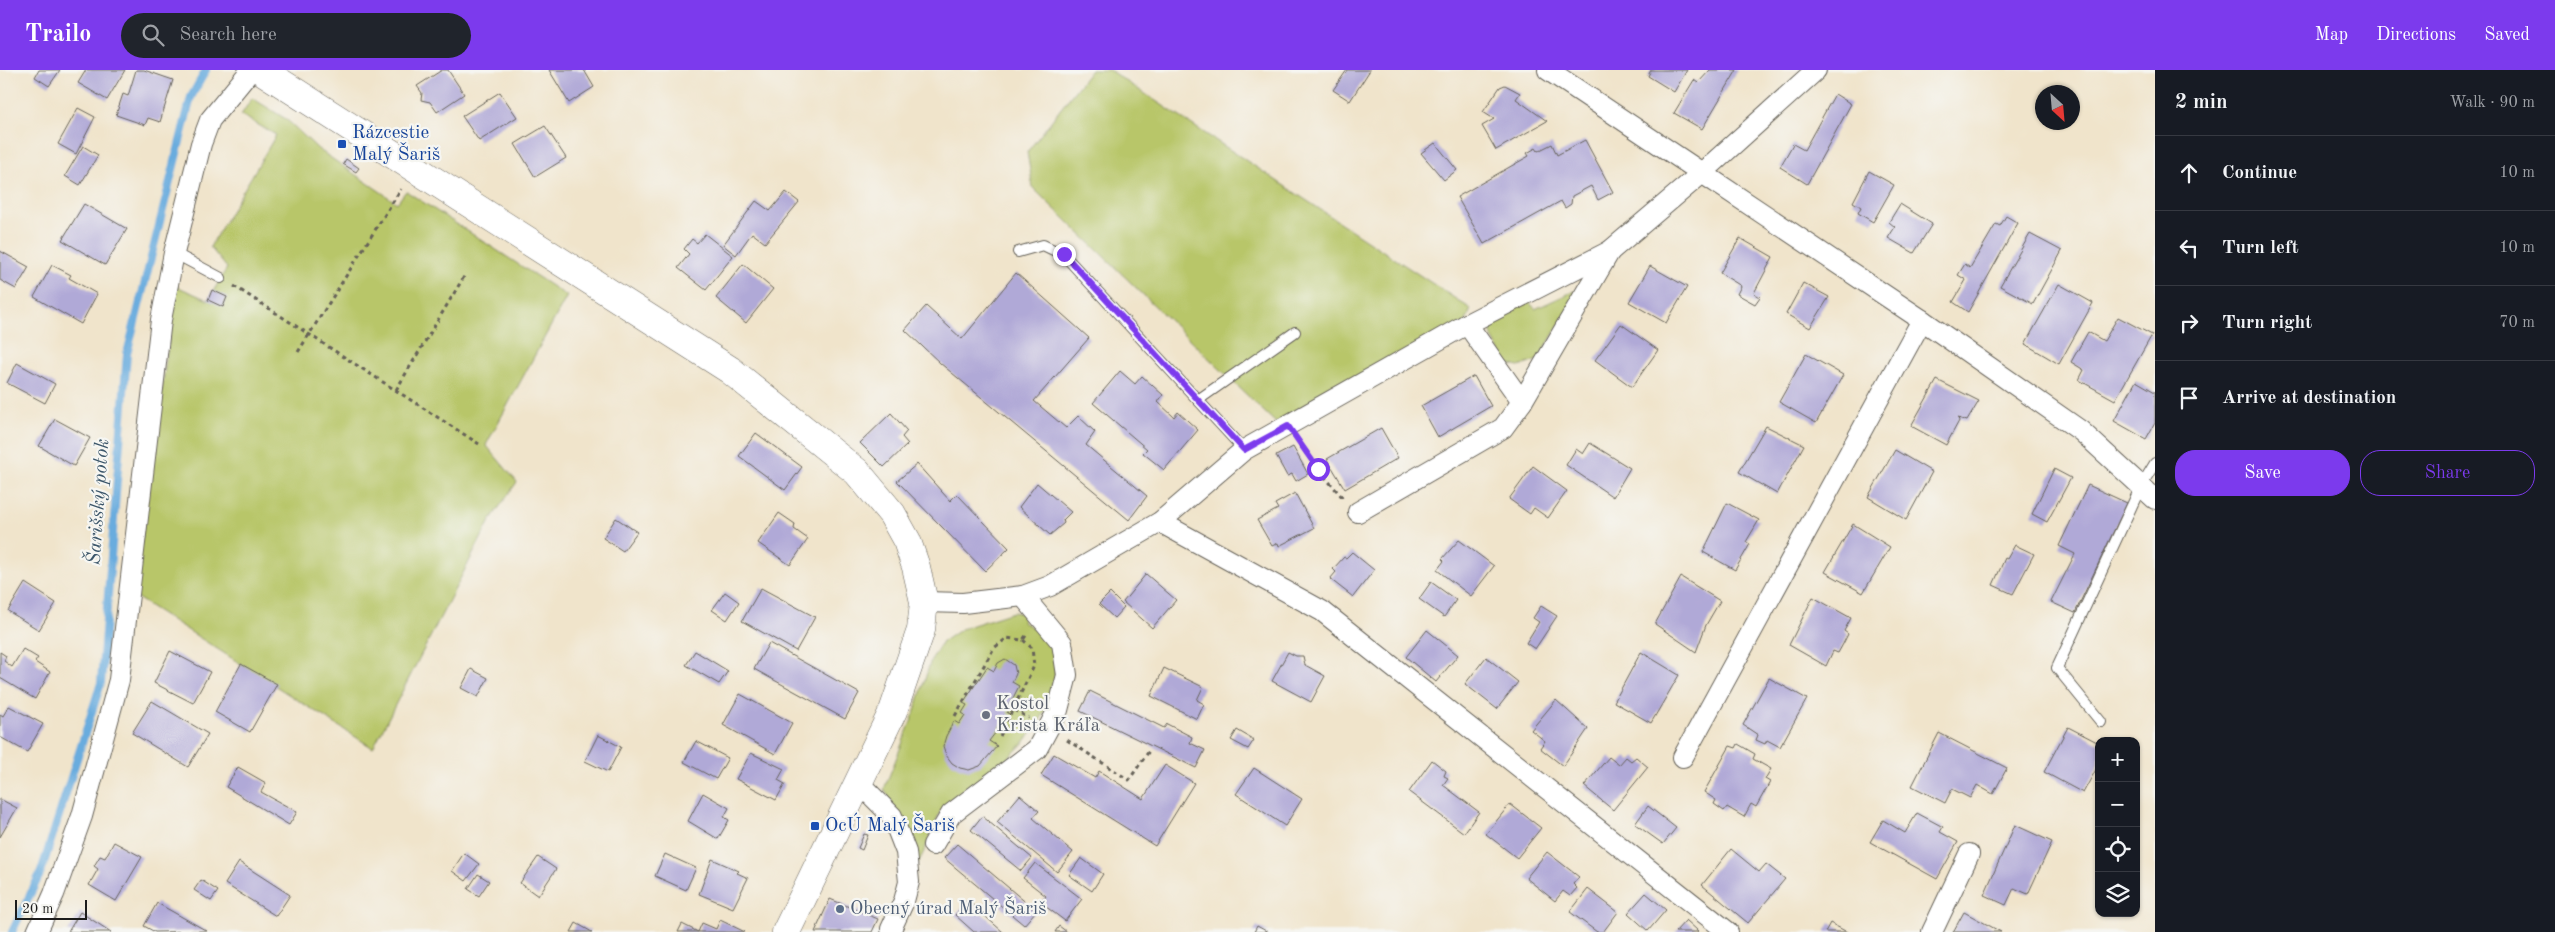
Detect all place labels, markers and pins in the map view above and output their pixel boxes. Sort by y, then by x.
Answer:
place label: Rázcestie Malý Šariš [352,124,440,165]
marker: Rázcestie Malý Šariš [336,138,348,150]
place label: Kostol Krista Kráľa [996,695,1101,736]
marker: Kostol Krista Kráľa [980,709,992,721]
place label: OcÚ Malý Šariš [825,812,955,836]
marker: OcÚ Malý Šariš [809,820,821,832]
place label: Obecný úrad Malý Šariš [850,895,1046,919]
marker: Obecný úrad Malý Šariš [834,903,846,915]

